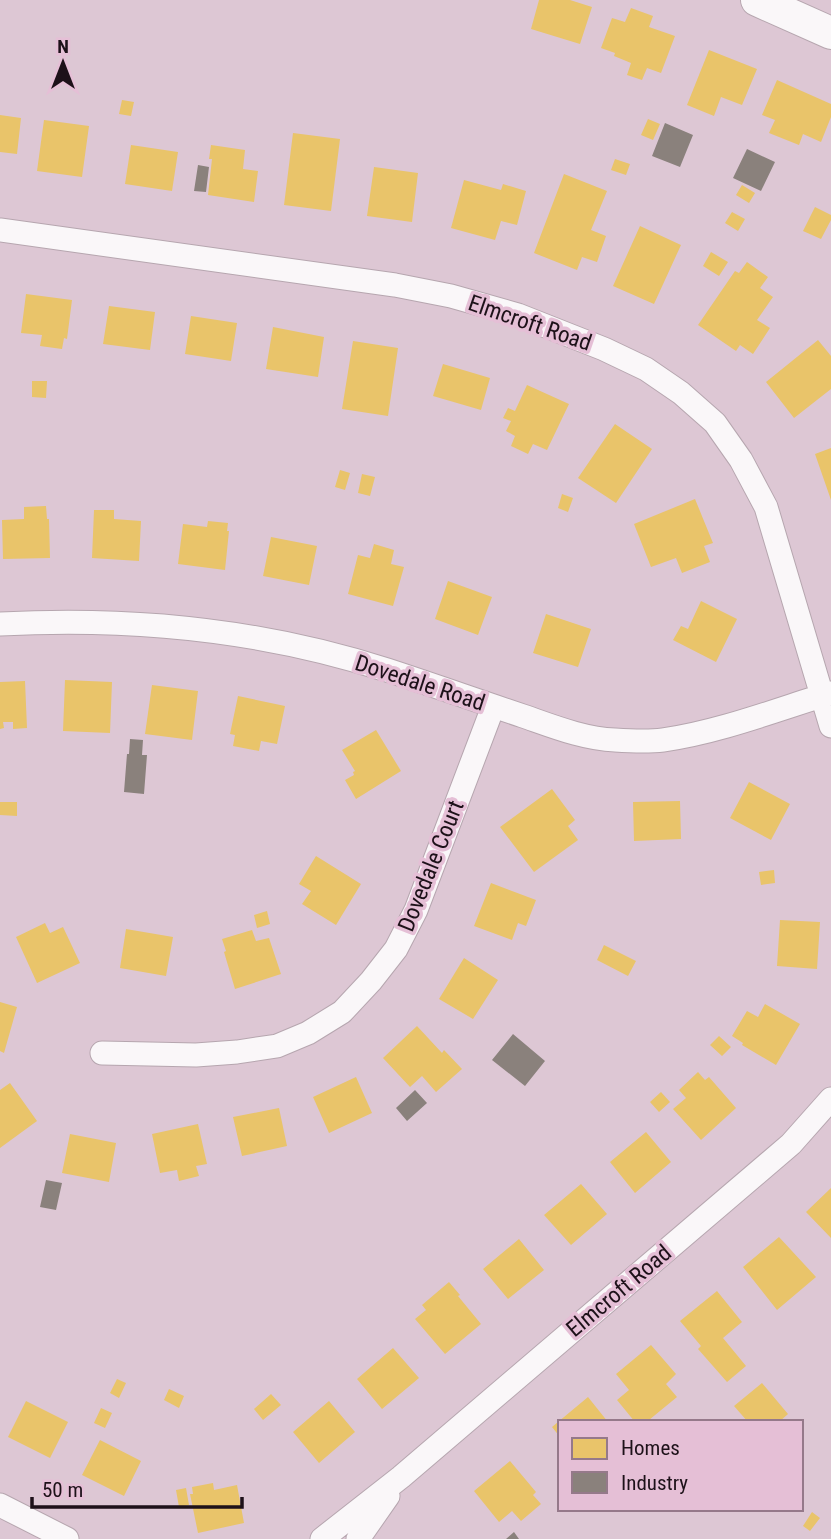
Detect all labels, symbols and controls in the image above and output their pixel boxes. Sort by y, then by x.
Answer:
north arrow [28,28,98,98]
text: N [57,35,69,58]
street label: Elmcroft Road [465,289,595,357]
street label: Dovedale Road [352,649,488,717]
street label: Dovedale Court [392,797,470,935]
street label: Elmcroft Road [561,1239,677,1343]
legend [558,1420,803,1511]
text: Homes [621,1436,680,1460]
scale bar [32,1466,242,1510]
text: Industry [621,1471,688,1495]
text: 50 m [42,1478,83,1502]

